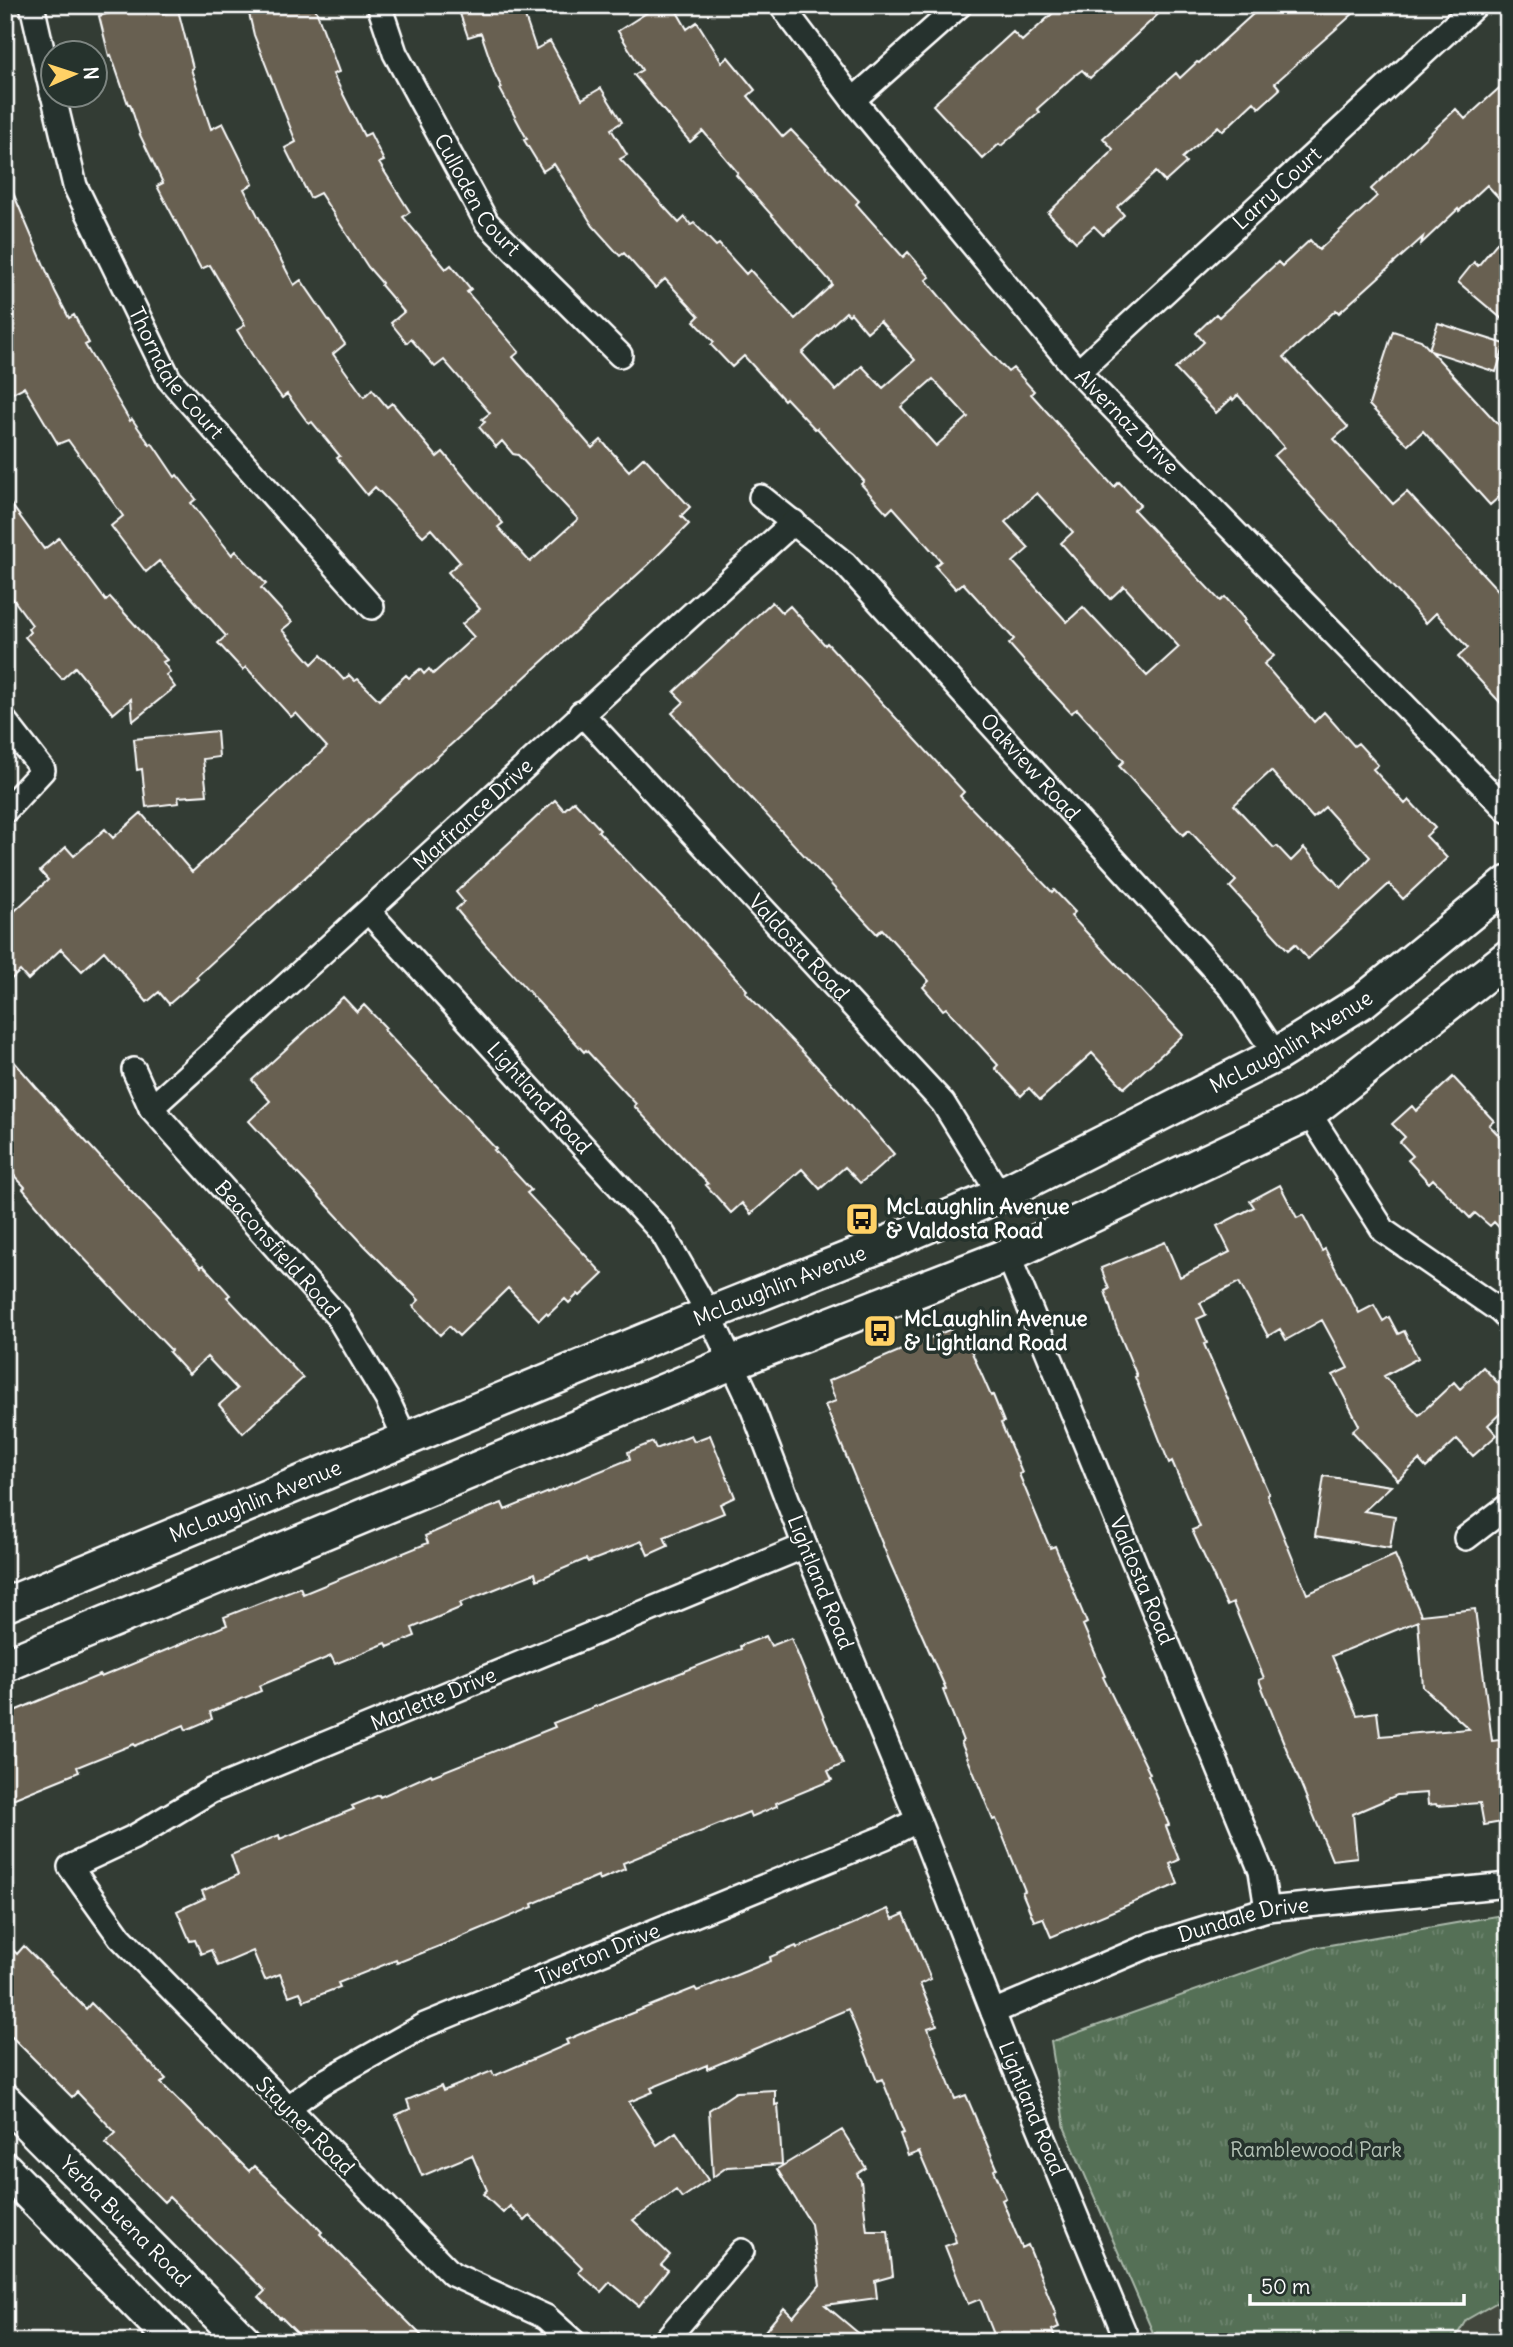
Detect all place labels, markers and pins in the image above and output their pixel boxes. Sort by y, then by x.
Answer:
place label: McLaughlin Avenue & Valdosta Road [886,1193,1070,1244]
bus stop icon: McLaughlin Avenue & Valdosta Road [843,1200,881,1238]
place label: McLaughlin Avenue & Lightland Road [904,1305,1088,1356]
bus stop icon: McLaughlin Avenue & Lightland Road [861,1312,899,1350]

